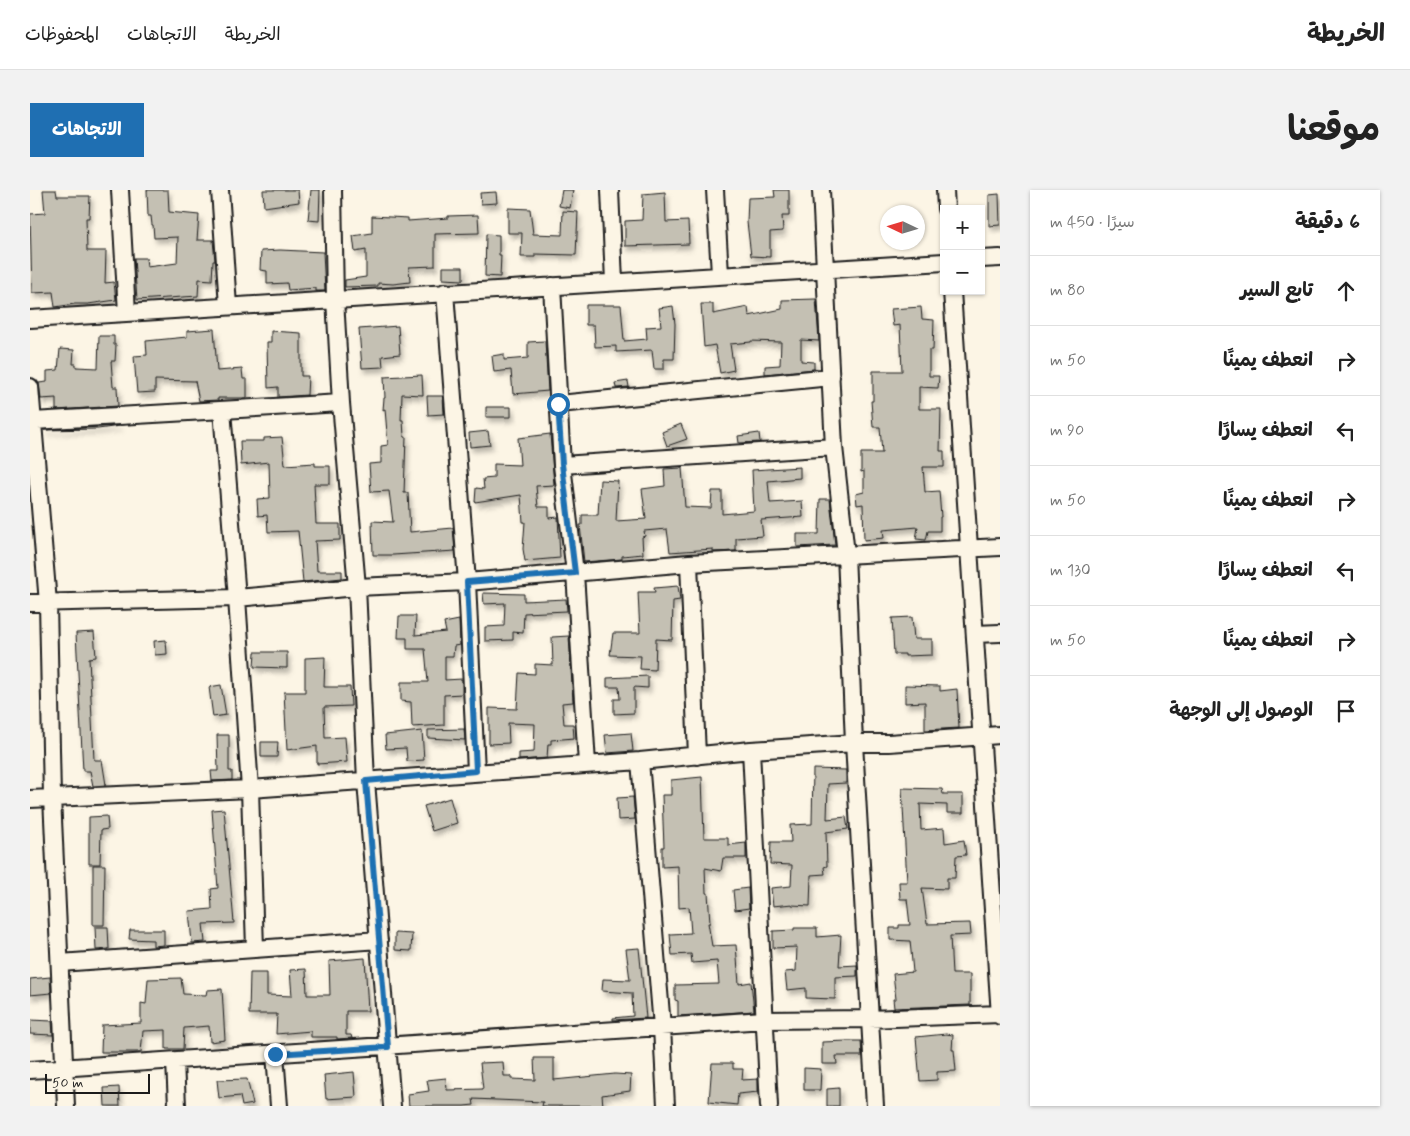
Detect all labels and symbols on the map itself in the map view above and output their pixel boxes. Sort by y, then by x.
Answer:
north arrow [880,205,925,250]
route start [547,393,570,416]
route end [264,1043,287,1066]
scale bar [45,1071,150,1094]

